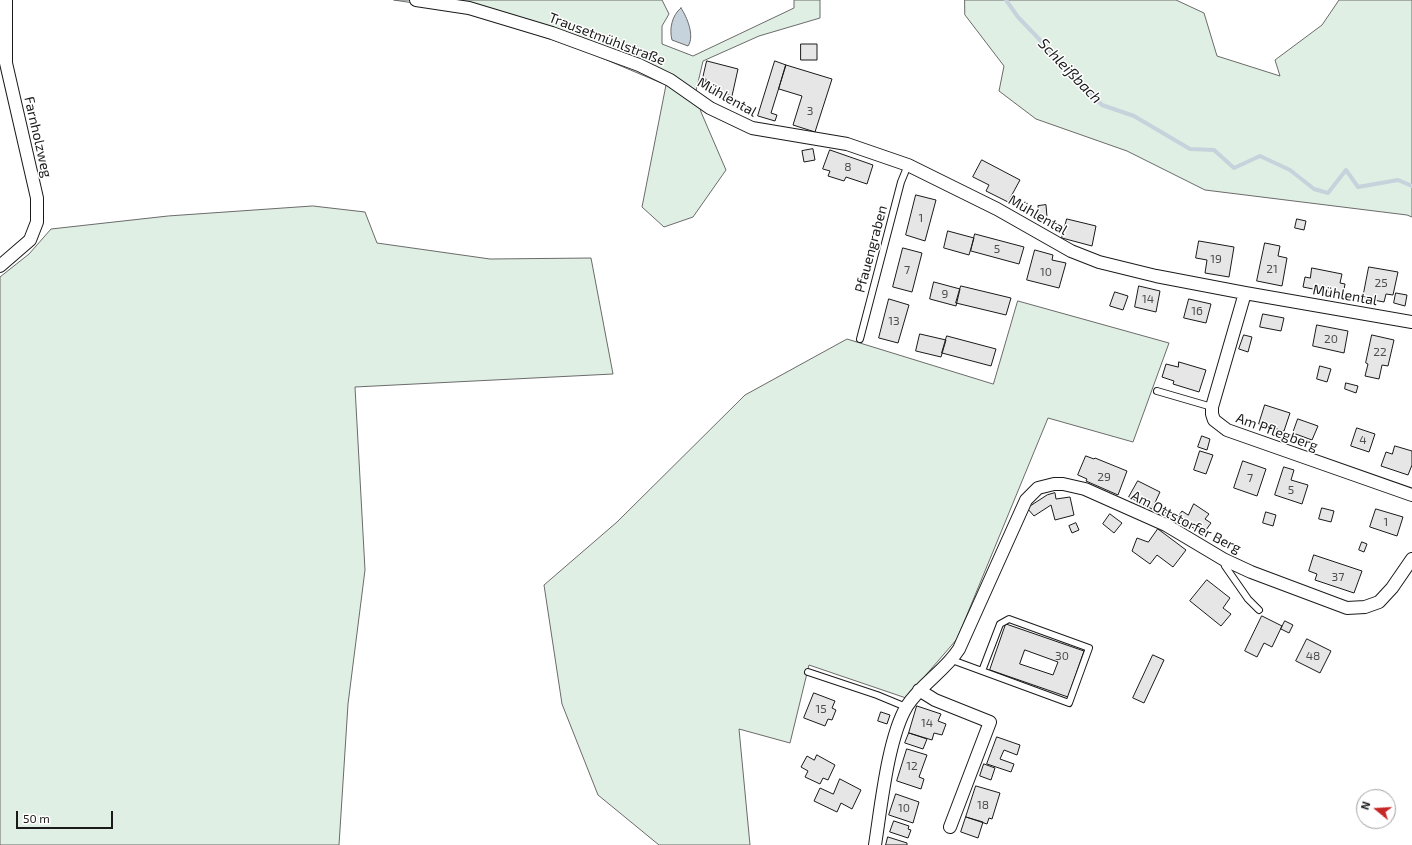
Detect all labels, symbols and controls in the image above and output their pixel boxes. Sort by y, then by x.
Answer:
street label: Trausetmühlstraße [546,9,668,69]
water label: Schleißbach [1034,35,1106,107]
street label: Mühlental [694,74,760,120]
street label: Farnholzweg [20,95,56,179]
house number: 3 [807,104,813,118]
house number: 8 [844,160,852,174]
street label: Mühlental [1005,191,1071,239]
street label: Pfauengraben [851,204,891,294]
house number: 1 [919,211,923,225]
house number: 5 [994,242,1000,256]
house number: 19 [1210,252,1222,266]
house number: 21 [1266,262,1278,276]
house number: 7 [904,263,910,277]
house number: 10 [1040,265,1052,279]
house number: 25 [1374,276,1388,290]
street label: Mühlental [1311,281,1379,309]
house number: 9 [942,287,948,301]
house number: 14 [1142,292,1154,306]
house number: 16 [1191,304,1203,318]
house number: 13 [888,314,900,328]
house number: 20 [1324,332,1338,346]
house number: 22 [1373,345,1387,359]
street label: Am Pflegberg [1234,409,1320,455]
house number: 4 [1359,433,1367,447]
house number: 29 [1097,470,1111,484]
house number: 7 [1247,471,1253,485]
house number: 5 [1288,483,1294,497]
street label: Am Ottstorfer Berg [1128,487,1244,557]
house number: 1 [1384,515,1388,529]
house number: 37 [1332,570,1344,584]
house number: 30 [1055,649,1069,663]
house number: 48 [1306,649,1320,663]
house number: 15 [815,702,827,716]
house number: 14 [921,716,933,730]
house number: 12 [906,759,918,773]
north arrow [1356,789,1396,829]
house number: 18 [977,798,989,812]
text: N [1358,800,1372,811]
house number: 10 [898,801,910,815]
scale bar [18,803,115,829]
text: 50 m [23,811,50,825]

